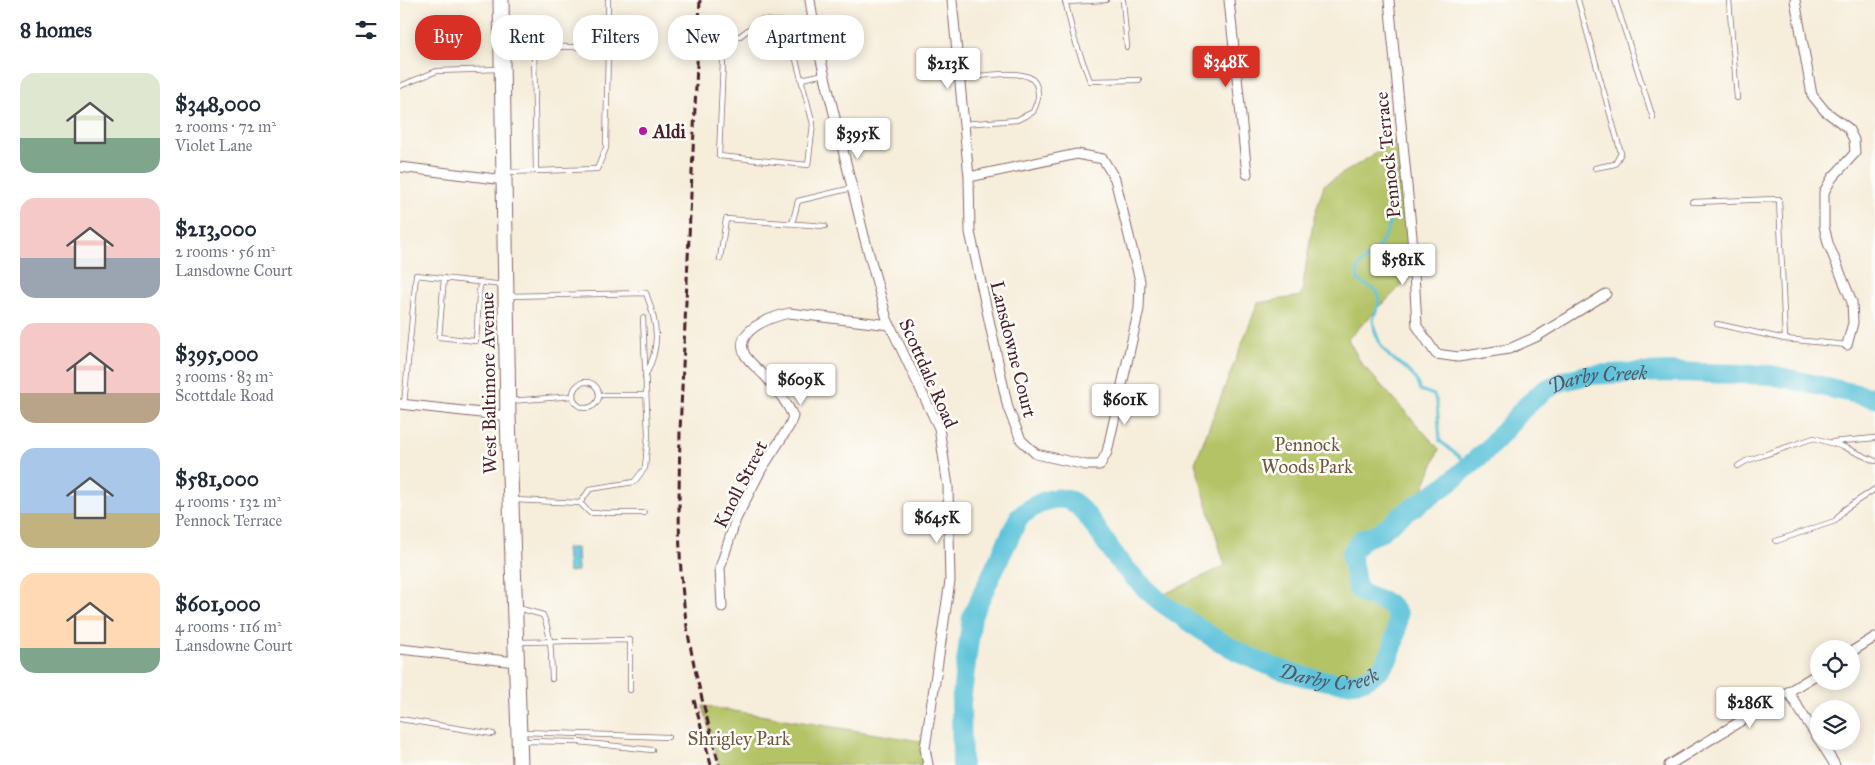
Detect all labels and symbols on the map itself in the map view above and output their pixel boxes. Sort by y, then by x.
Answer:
pin: $348K [1191,46,1261,88]
pin: $213K [913,48,983,90]
street label: Pennock Terrace [1369,90,1406,219]
pin: $395K [823,118,893,160]
place label: Aldi [651,120,686,143]
marker: Aldi [637,125,649,137]
pin: $581K [1368,244,1438,286]
street label: Lansdowne Court [985,279,1042,420]
street label: West Baltimore Avenue [475,292,502,474]
street label: Scottdale Road [894,315,963,432]
water label: Darby Creek [1544,361,1648,399]
pin: $609K [766,364,836,406]
pin: $601K [1090,384,1160,426]
park label: Pennock Woods Park [1261,433,1353,478]
street label: Knoll Street [709,436,772,532]
pin: $645K [902,502,972,544]
water label: Darby Creek [1276,658,1384,695]
pin: $286K [1715,686,1785,729]
park label: Shrigley Park [688,727,791,751]

